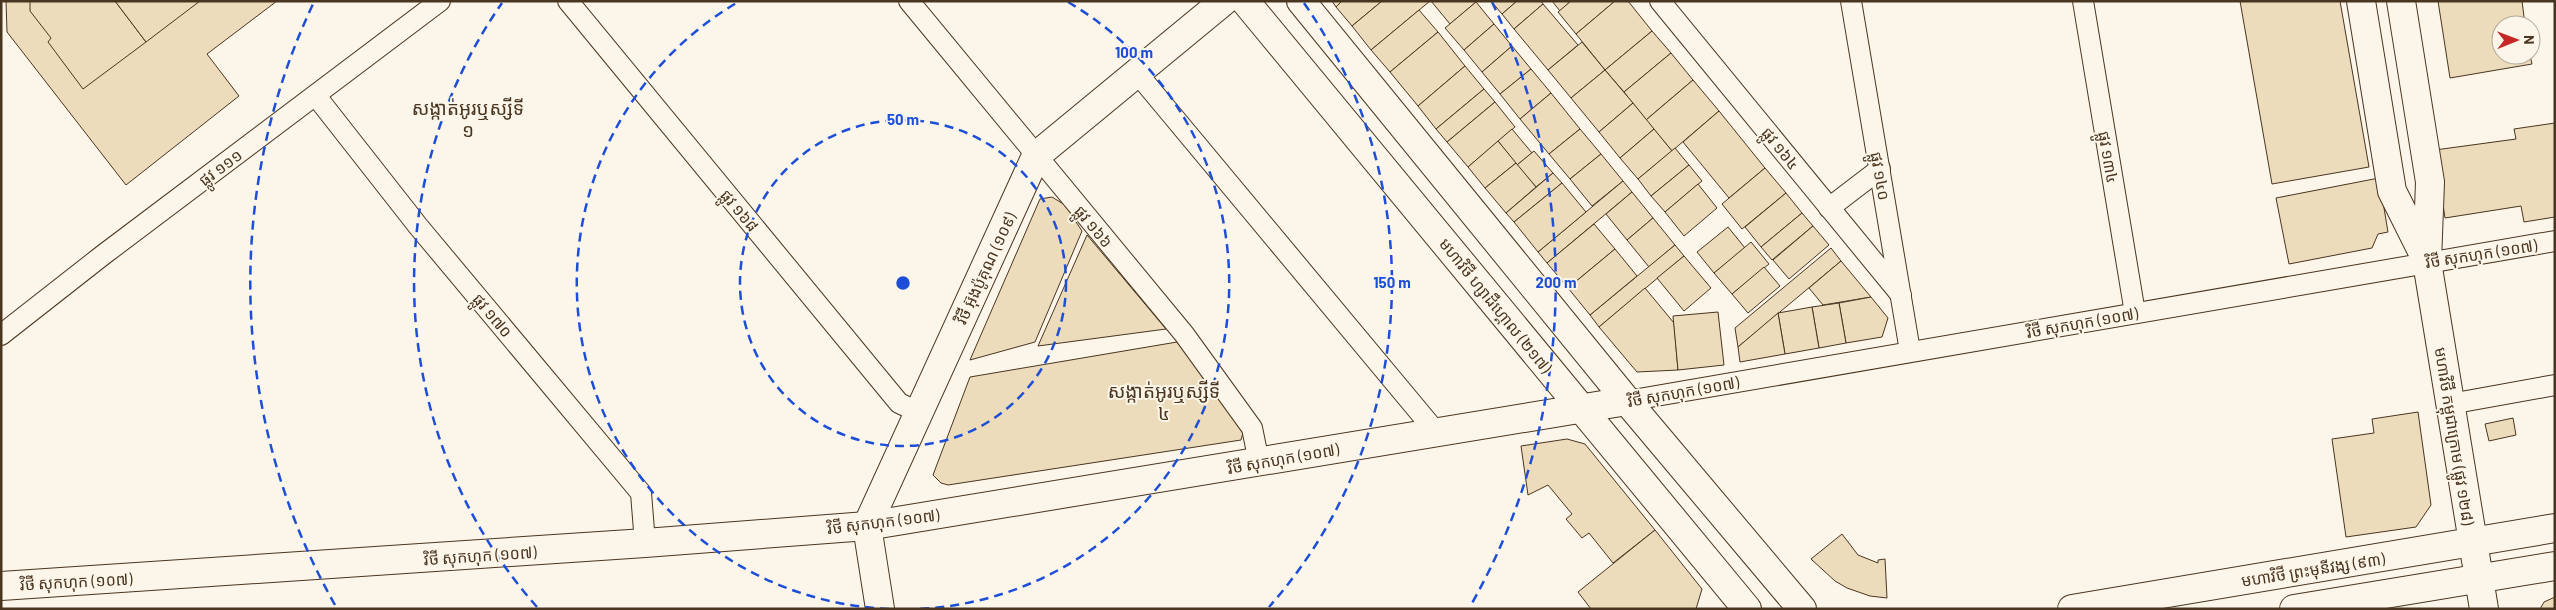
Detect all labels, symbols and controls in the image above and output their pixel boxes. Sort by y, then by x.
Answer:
north arrow [2491,15,2541,65]
text: N [2521,35,2538,45]
text: 100 m [1115,43,1153,61]
district label: សង្កាត់អូរឬស្សីទី ១ [412,96,524,141]
text: 50 m [887,110,919,128]
street label: ផ្លូវ ១៦៤ [1754,123,1804,177]
street label: ផ្លូវ ១៣៤ [2089,129,2123,186]
street label: ផ្លូវ ១១១ [195,145,249,194]
street label: ផ្លូវ ១៤០ [1862,150,1895,203]
street label: ផ្លូវ ១៦៨ [713,185,763,239]
street label: ផ្លូវ ១៦៦ [1067,201,1117,255]
street label: វិថី អ៊ុងប៉ូគុណ (១០៩) [950,208,1022,329]
street label: មហាវិថី ហ្សាដឹហ្គោល (២១៧) [1435,234,1557,378]
street label: វិថី សុកហុក (១០៧) [2423,234,2539,274]
text: 150 m [1373,273,1411,291]
text: 200 m [1535,273,1577,291]
centre of rings [894,274,912,292]
street label: ផ្លូវ ១៧០ [465,289,517,344]
street label: វិថី សុកហុក (១០៧) [2024,302,2141,344]
street label: មហាវិថី កម្ពុជាក្រោម (ផ្លូវ ១២៨) [2425,346,2479,528]
street label: វិថី សុកហុក (១០៧) [1625,371,1742,413]
district label: សង្កាត់អូរឬស្សីទី ៤ [1108,379,1220,424]
street label: វិថី សុកហុក (១០៧) [1225,438,1342,480]
street label: វិថី សុកហុក (១០៧) [825,504,941,540]
street label: វិថី សុកហុក (១០៧) [422,541,538,571]
street label: មហាវិថី ព្រះមុនីវង្ស (៩៣) [2240,548,2387,592]
street label: វិថី សុកហុក (១០៧) [18,568,134,596]

